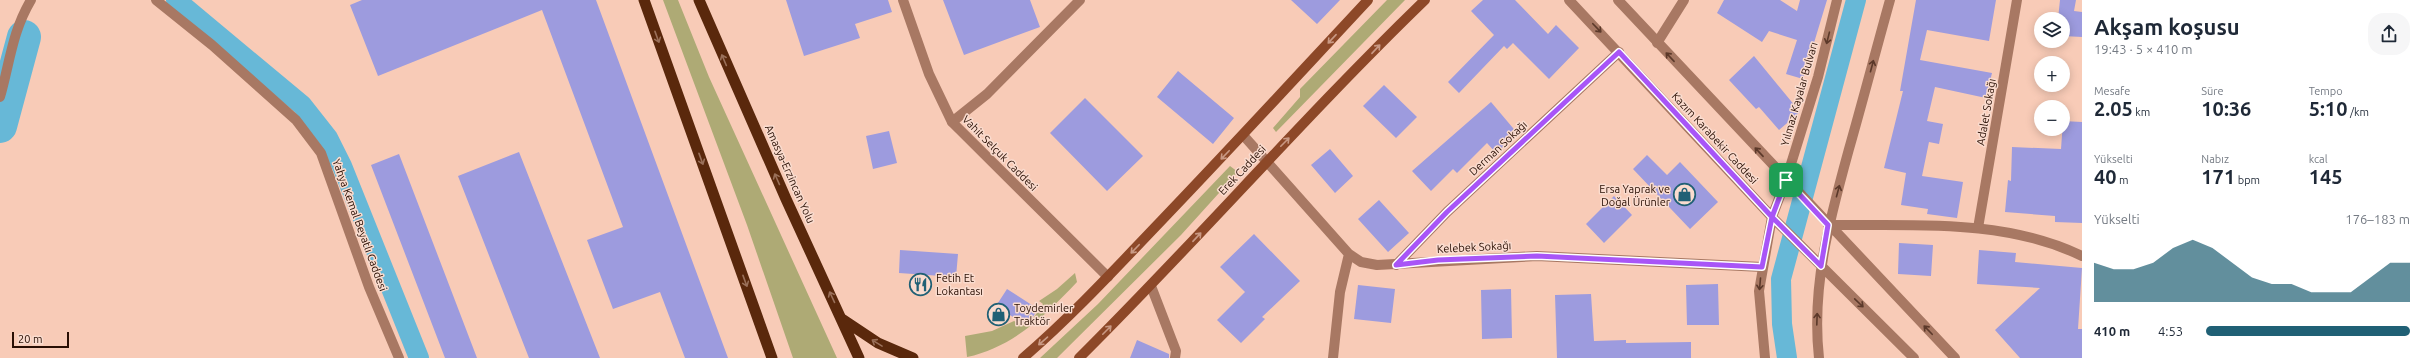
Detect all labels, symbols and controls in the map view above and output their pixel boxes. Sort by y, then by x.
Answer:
map controls [2034,12,2070,136]
button: layers [2034,12,2070,48]
button: share [2368,13,2410,55]
text: Akşam koşusu [2094,14,2240,39]
one-way arrow [1592,23,1601,33]
one-way arrow [654,30,661,43]
one-way arrow [1823,31,1831,44]
one-way arrow [1327,34,1337,44]
street label: Yılmaz Kayalar Bulvarı [1778,41,1820,147]
text: 19:43 · 5 × 410 m [2094,42,2193,56]
one-way arrow [1372,44,1381,54]
one-way arrow [1665,52,1674,62]
one-way arrow [720,55,728,67]
button: + [2034,56,2070,92]
one-way arrow [1869,60,1876,73]
street label: Adalet Sokağı [1974,78,1998,146]
text: Mesafe [2094,85,2130,97]
text: Süre [2201,85,2224,97]
text: Tempo [2309,85,2343,97]
street label: Kazım Karabekir Caddesi [1670,90,1760,186]
text: 2.05 [2094,97,2133,120]
text: 10:36 [2201,97,2251,120]
text: 5:10 [2309,97,2347,120]
button: − [2034,100,2070,136]
text: km [2133,106,2150,118]
text: /km [2347,106,2369,118]
street label: Vahit Selçuk Caddesi [960,113,1040,193]
street label: Derman Sokağı [1467,118,1529,178]
street label: Amasya-Erzincan Yolu [763,123,817,225]
one-way arrow [1281,137,1290,147]
street label: Erek Caddesi [1216,143,1268,197]
one-way arrow [1754,147,1764,157]
one-way arrow [1220,150,1229,160]
one-way arrow [697,153,705,165]
text: Yükselti [2094,153,2133,165]
text: Nabız [2201,153,2229,165]
text: kcal [2309,153,2328,165]
street label: Yahya Kemal Beyatlı Caddesi [330,157,390,293]
pin [1769,163,1803,197]
text: 40 [2094,165,2117,188]
text: 171 [2201,165,2235,188]
text: 145 [2309,165,2343,188]
icon: arrive [1775,169,1797,191]
one-way arrow [773,173,780,185]
text: m [2117,174,2129,186]
text: bpm [2235,174,2260,186]
shop icon: Ersa Yaprak ve Doğal Ürünler [1672,182,1698,208]
place label: Ersa Yaprak ve Doğal Ürünler [1599,183,1671,208]
one-way arrow [1834,185,1842,198]
text: Yükselti [2094,212,2140,226]
text: 176–183 m [2345,212,2410,226]
one-way arrow [1192,232,1201,242]
street label: Kelebek Sokağı [1436,239,1512,255]
one-way arrow [1130,244,1140,254]
restaurant icon: Fetih Et Lokantası [907,271,933,297]
place label: Fetih Et Lokantası [936,272,983,297]
one-way arrow [741,275,749,287]
one-way arrow [1756,277,1764,290]
one-way arrow [828,291,835,303]
one-way arrow [1854,298,1864,308]
shop icon: Toydemirler Traktör [985,301,1011,327]
place label: Toydemirler Traktör [1014,302,1074,327]
one-way arrow [1813,313,1821,326]
text: 410 m [2094,324,2130,338]
text: 4:53 [2158,324,2183,338]
one-way arrow [1923,325,1933,335]
one-way arrow [1102,326,1112,335]
scale bar [12,330,69,349]
text: 20 m [18,333,42,345]
one-way arrow [1038,336,1048,346]
one-way arrow [871,338,883,346]

